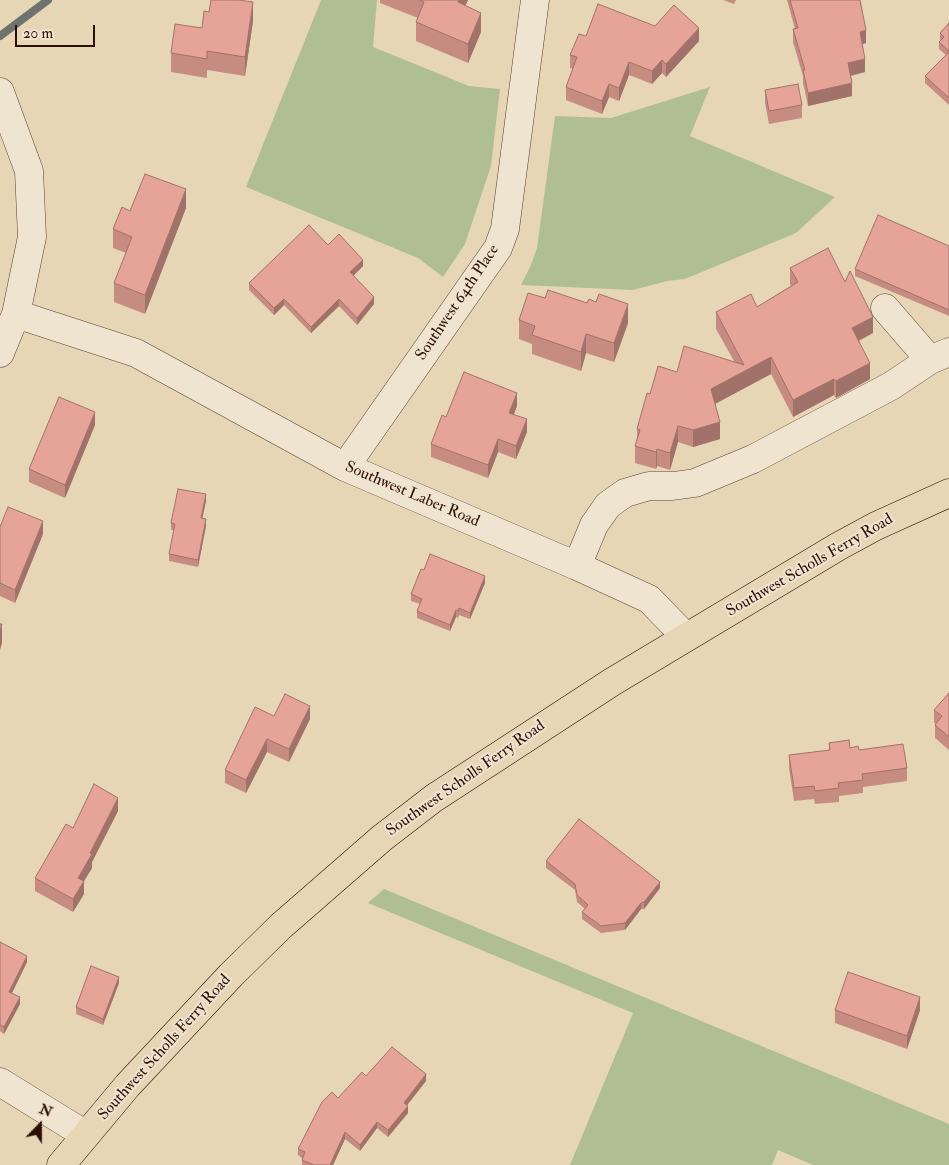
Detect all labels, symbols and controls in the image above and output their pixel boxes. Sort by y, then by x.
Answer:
scale bar [18,15,98,47]
text: 20 m [23,24,53,43]
street label: Southwest 64th Place [412,241,504,365]
street label: Southwest Laber Road [342,458,482,532]
street label: Southwest Scholls Ferry Road [723,510,897,622]
street label: Southwest Scholls Ferry Road [383,717,549,841]
street label: Southwest Scholls Ferry Road [95,971,235,1125]
north arrow [15,1100,65,1150]
text: N [37,1100,55,1121]

